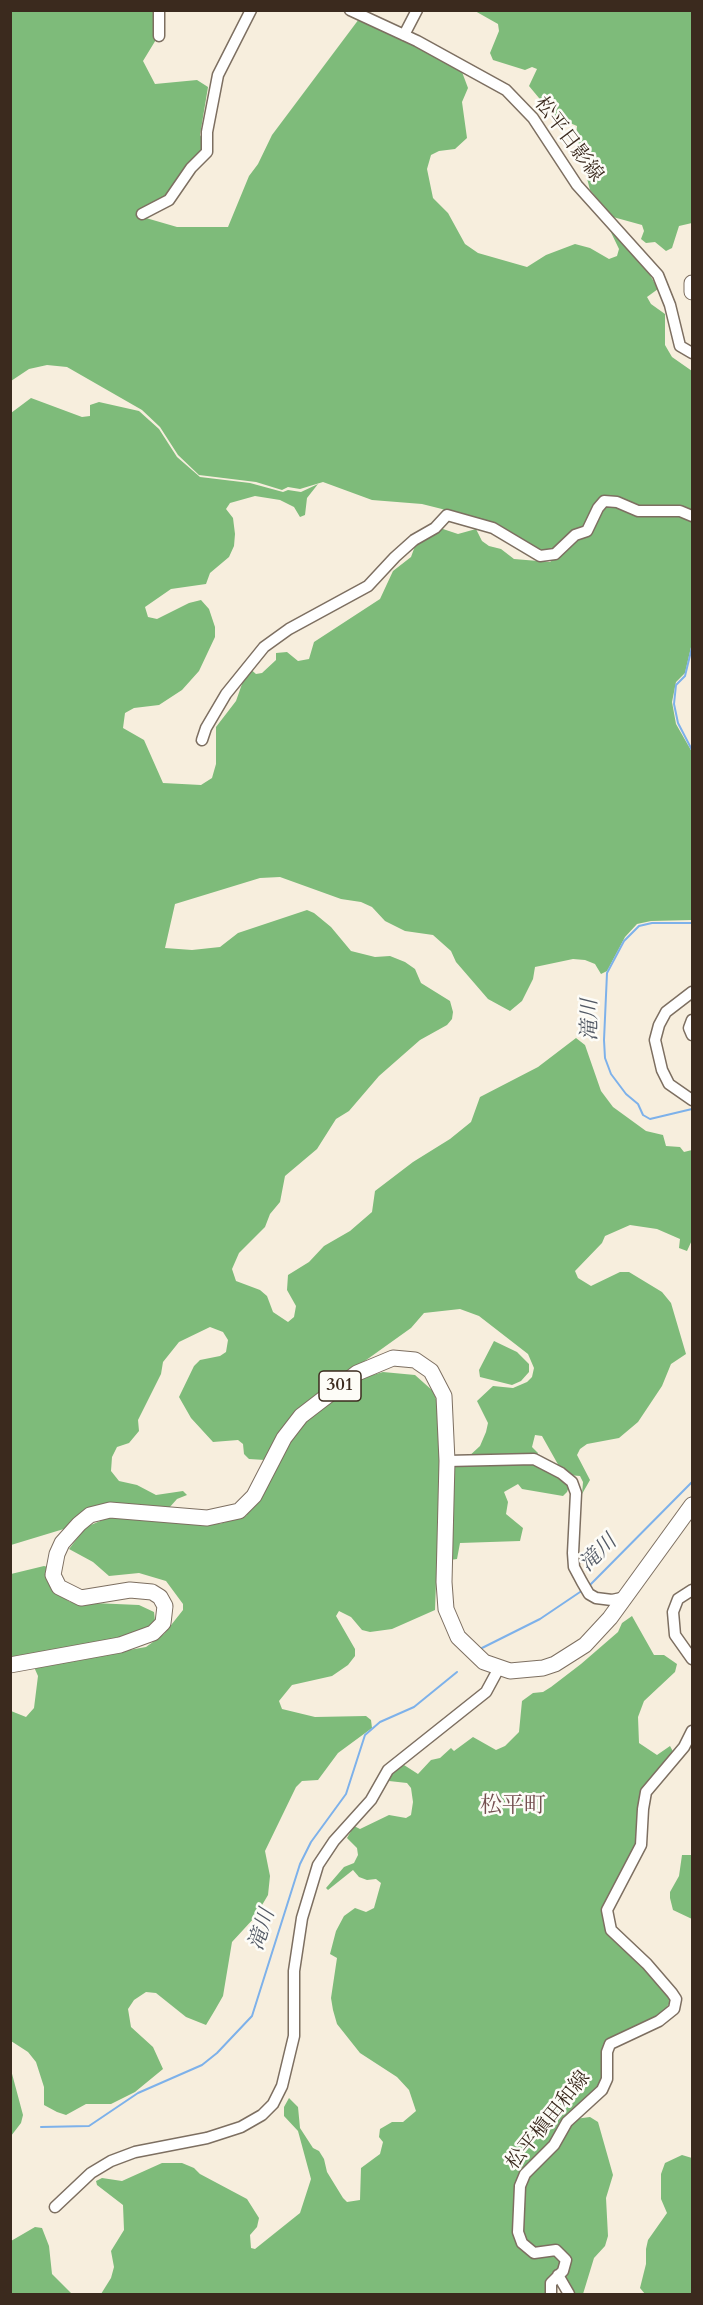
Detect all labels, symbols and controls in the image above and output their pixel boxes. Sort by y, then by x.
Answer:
street label: 松平日影線 [528,93,608,187]
water label: 滝川 [578,999,604,1041]
road number: 301 [319,1371,361,1401]
water label: 滝川 [575,1530,623,1578]
district label: 松平町 [480,1794,546,1820]
water label: 滝川 [245,1906,281,1954]
street label: 松平槇田和線 [502,2067,596,2175]

